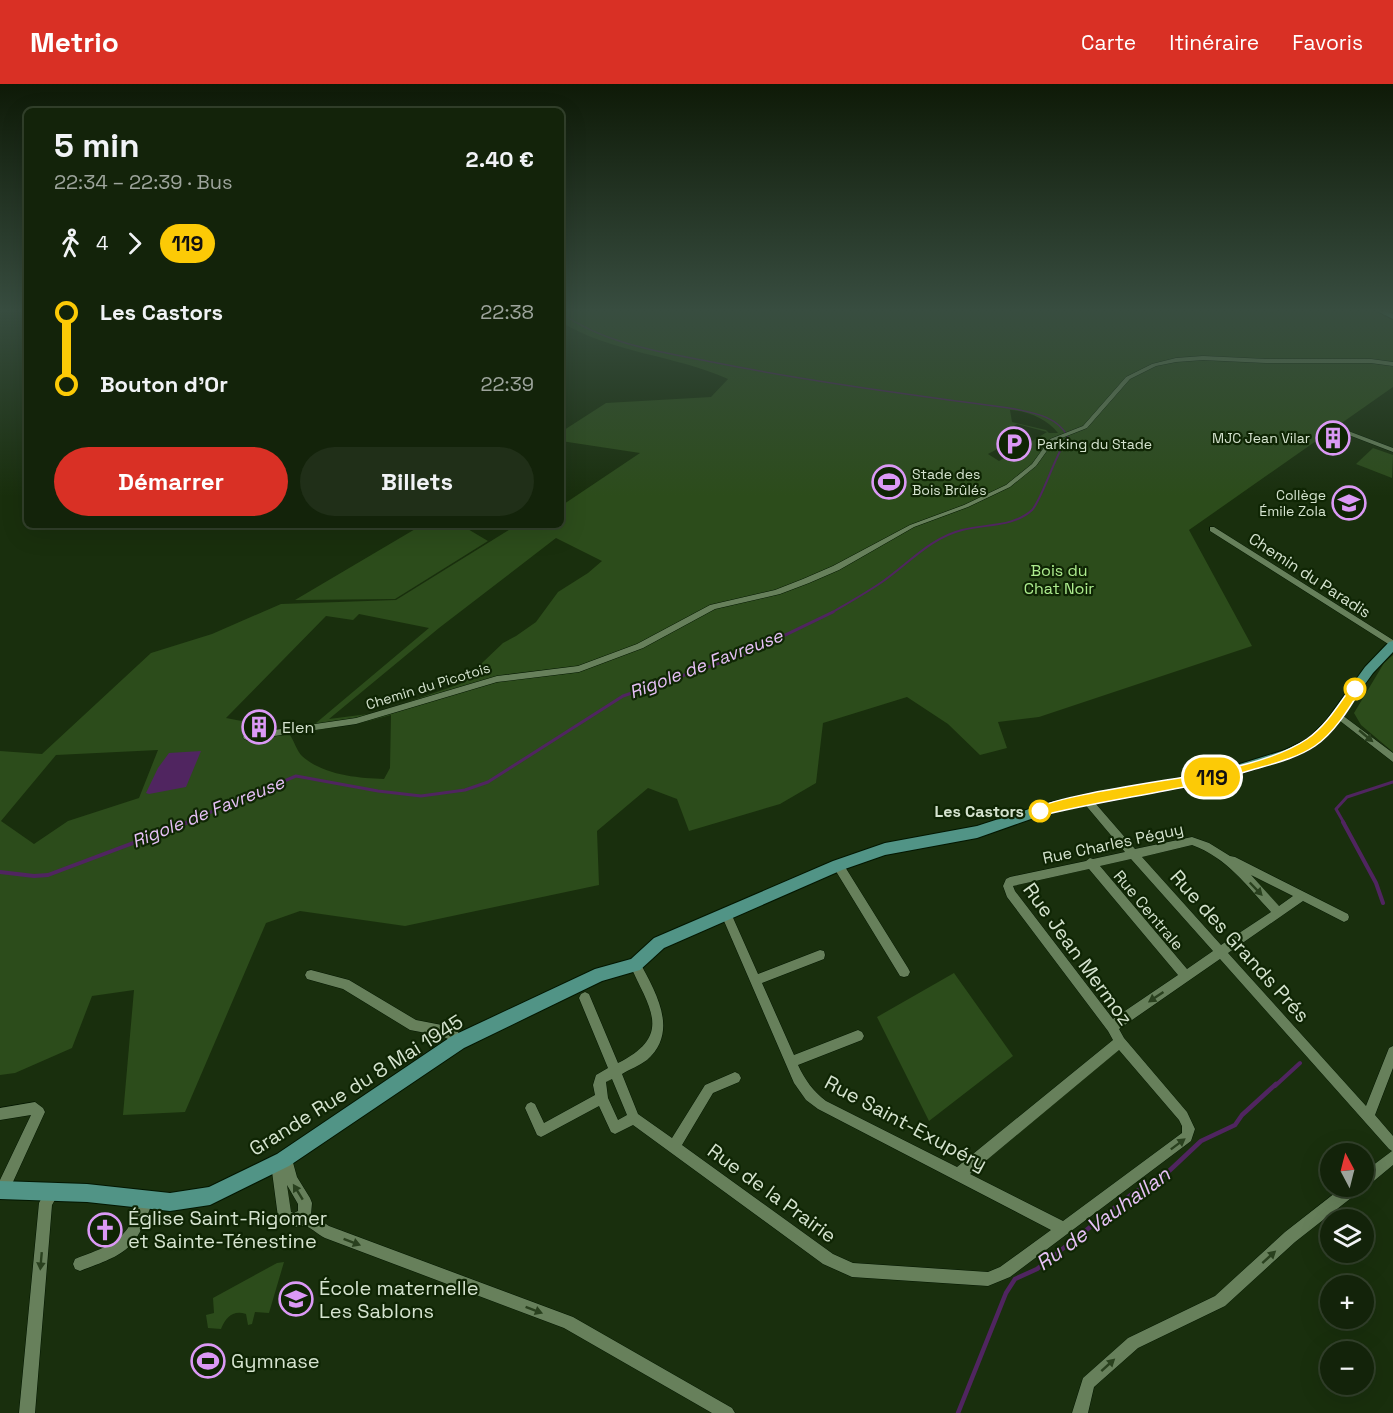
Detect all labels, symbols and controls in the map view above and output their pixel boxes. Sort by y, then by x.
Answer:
text: Metrio [30,24,119,60]
text: Carte [1081,29,1136,56]
text: Itinéraire [1169,29,1259,56]
text: Favoris [1292,29,1363,56]
text: 5 min [54,125,139,167]
text: 2.40 € [466,145,534,173]
text: 22:34 – 22:39 · Bus [54,169,233,195]
icon: walk [54,227,87,260]
icon: forward [118,227,151,260]
text: 4 [96,230,109,256]
text: 119 [172,230,203,257]
text: Les Castors [100,298,223,326]
text: 22:38 [480,299,534,325]
text: Bouton d'Or [100,370,228,398]
text: 22:39 [481,371,534,397]
building icon: MJC Jean Vilar [1315,420,1351,456]
parking icon: Parking du Stade [996,426,1032,462]
place label: MJC Jean Vilar [1212,429,1310,447]
place label: Parking du Stade [1037,435,1152,453]
button: Démarrer [54,447,288,516]
button: Billets [300,447,534,516]
sports icon: Stade des Bois Brûlés [871,464,907,500]
place label: Stade des Bois Brûlés [912,465,987,499]
school or university icon: Collège Émile Zola [1331,485,1367,521]
place label: Collège Émile Zola [1259,486,1326,520]
street label: Chemin du Paradis [1245,528,1375,623]
park label: Bois du Chat Noir [1024,560,1094,599]
water label: Rigole de Favreuse [626,623,787,703]
street label: Chemin du Picotois [364,659,492,713]
unlabelled marker [1344,678,1366,700]
building icon: Elen [241,709,277,745]
place label: Elen [282,717,314,738]
one-way arrow [1358,729,1373,742]
line badge: 119 [1178,758,1246,796]
text: 119 [1196,764,1228,791]
water label: Rigole de Favreuse [128,770,289,853]
marker: Les Castors [1029,800,1051,822]
place label: Les Castors [935,801,1024,822]
street label: Rue Charles Péguy [1041,818,1185,869]
street label: Rue des Grands Prés [1165,864,1315,1028]
street label: Rue Centrale [1109,866,1188,955]
street label: Rue Jean Mermoz [1017,877,1139,1031]
one-way arrow [1248,882,1262,896]
one-way arrow [1148,991,1164,1002]
street label: Grande Rue du 8 Mai 1945 [244,1008,468,1162]
street label: Rue Saint-Exupéry [820,1069,992,1177]
street label: Rue de la Prairie [702,1137,842,1249]
one-way arrow [1170,1137,1186,1150]
north arrow [1320,1143,1374,1197]
map controls [1320,1143,1374,1395]
water label: Ru de Vauhallan [1030,1160,1176,1276]
one-way arrow [292,1184,303,1200]
place label: Église Saint-Rigomer et Sainte-Ténestine [128,1205,327,1254]
button: layers [1320,1209,1374,1263]
church icon: Église Saint-Rigomer et Sainte-Ténestine [87,1212,123,1248]
one-way arrow [343,1237,361,1247]
one-way arrow [1261,1250,1276,1264]
one-way arrow [36,1252,46,1271]
place label: École maternelle Les Sablons [319,1275,479,1324]
button: + [1320,1275,1374,1329]
school or university icon: École maternelle Les Sablons [278,1281,314,1317]
one-way arrow [526,1305,544,1315]
button: − [1320,1341,1374,1395]
sports icon: Gymnase [190,1343,226,1379]
place label: Gymnase [231,1348,320,1374]
one-way arrow [1101,1358,1116,1372]

